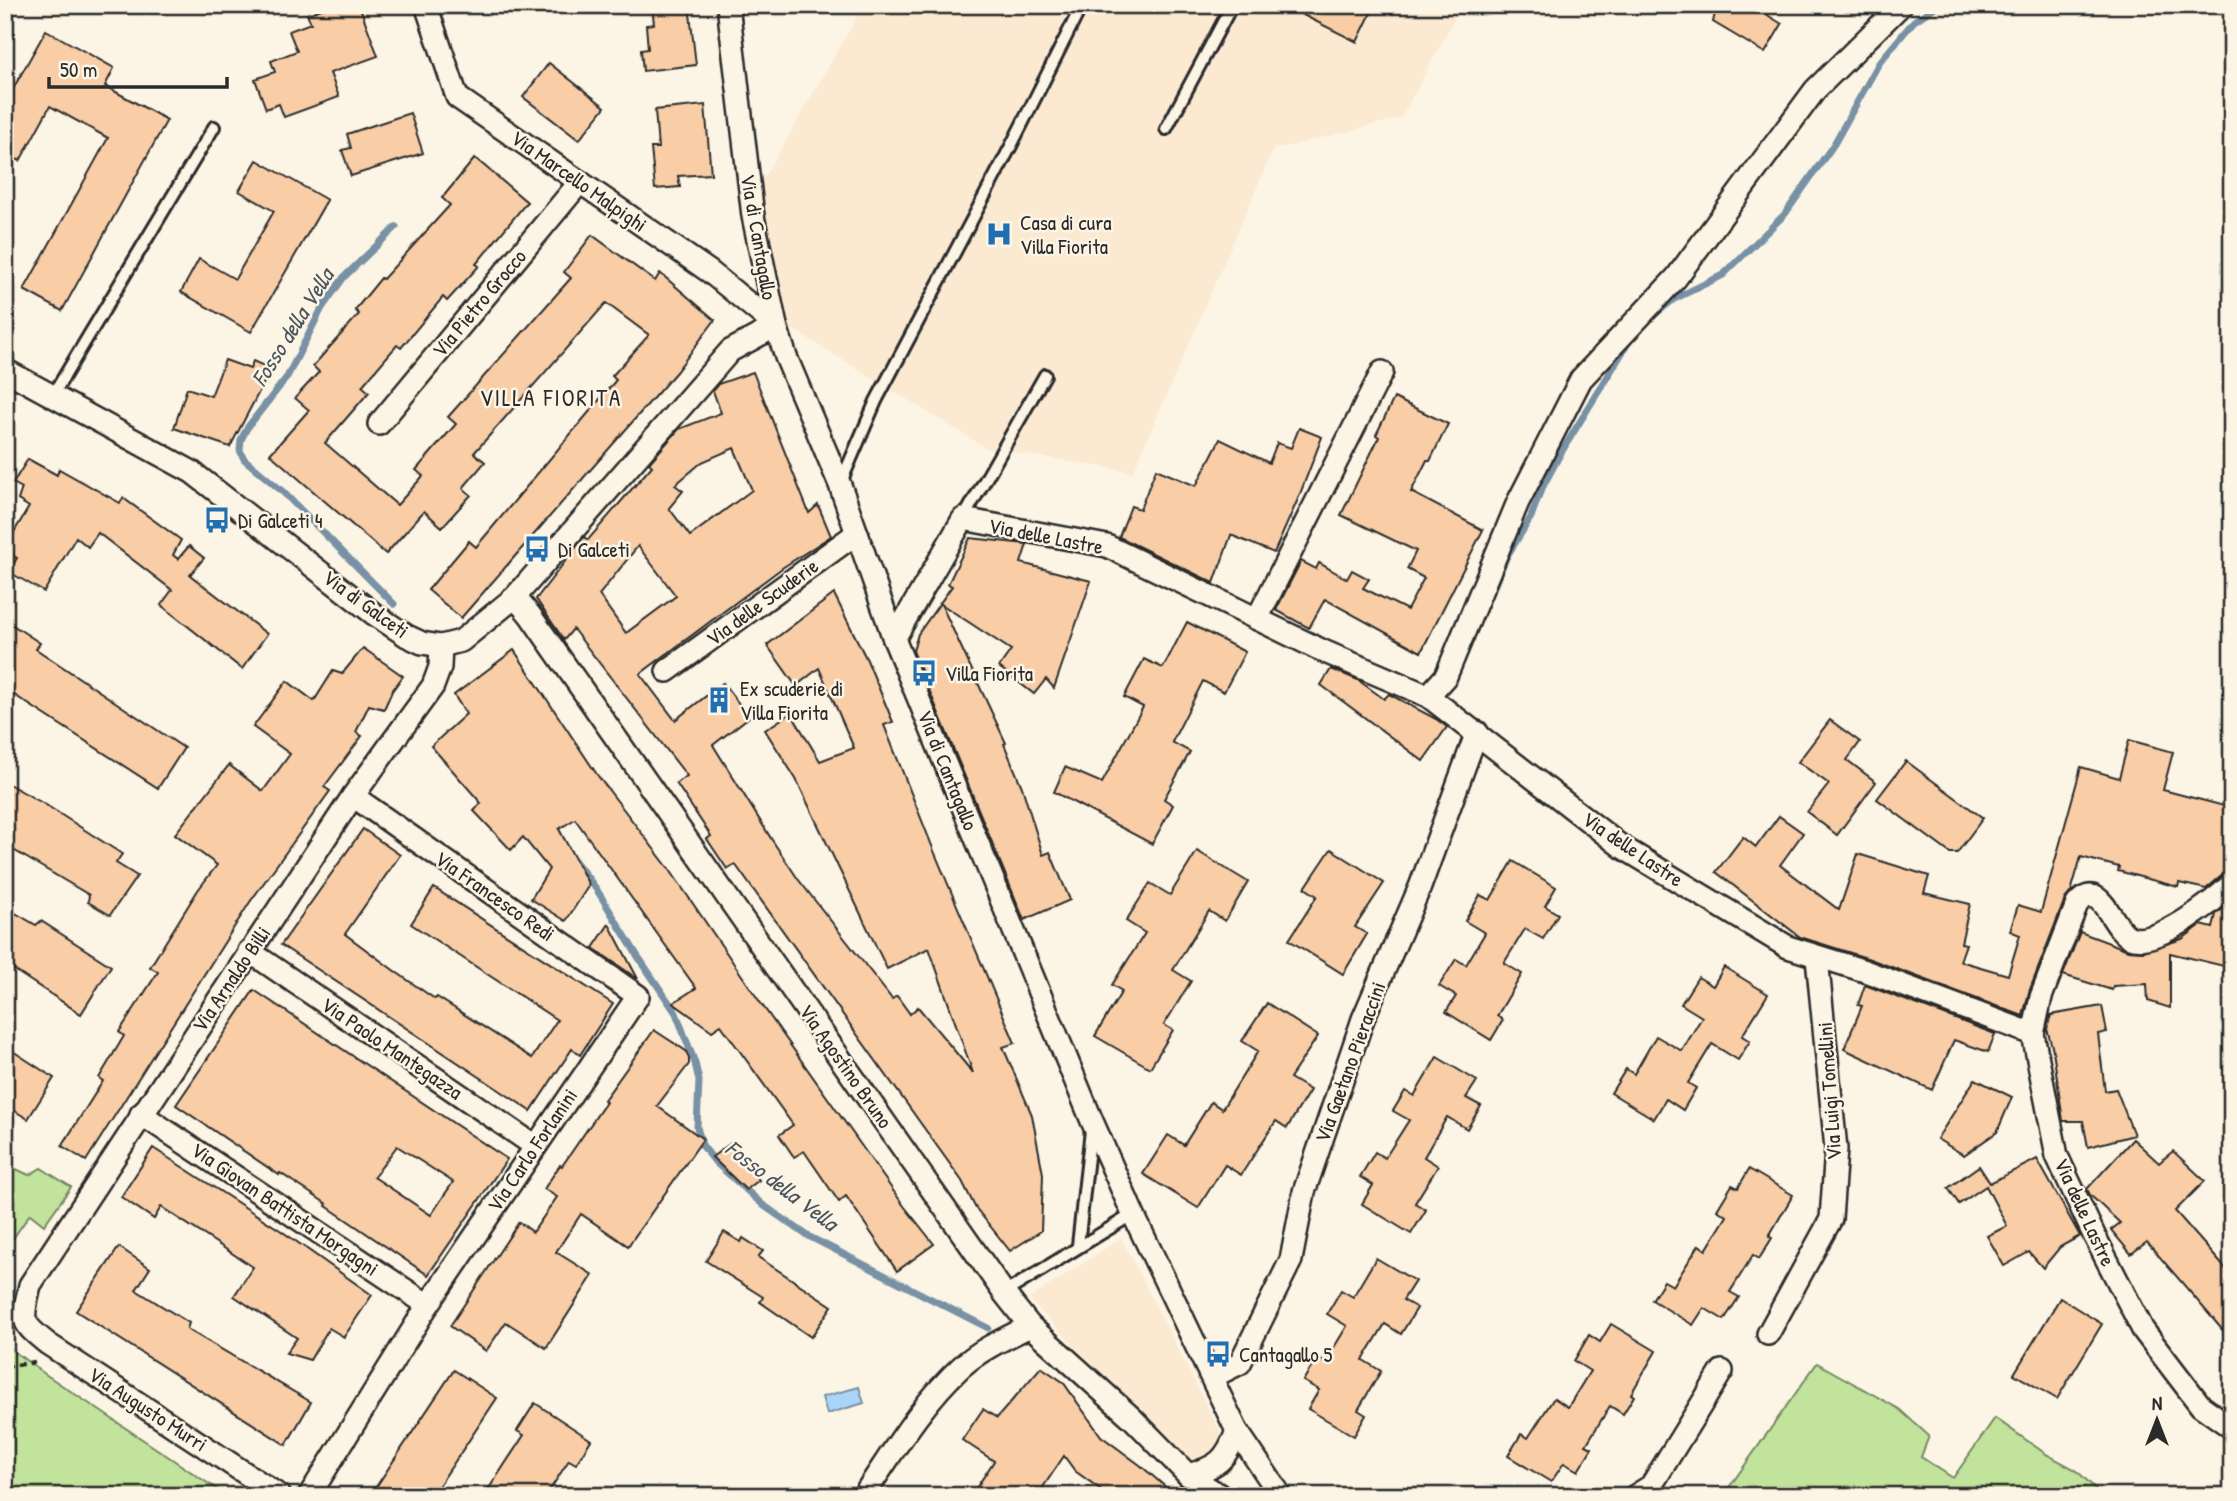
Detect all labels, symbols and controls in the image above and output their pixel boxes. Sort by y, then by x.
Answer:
scale bar [49,46,228,90]
text: 50 m [60,55,97,84]
street label: Via Marcello Malpighi [505,123,653,239]
street label: Via di Cantagallo [734,172,784,302]
place label: Casa di cura Villa Fiorita [1020,208,1111,261]
hospital icon: Casa di cura Villa Fiorita [984,219,1014,249]
street label: Via Pietro Grocco [425,243,533,363]
water label: Fosso della Vella [243,260,342,392]
district label: VILLA FIORITA [480,382,622,413]
bus stop icon: Di Galceti 4 [202,505,232,535]
place label: Di Galceti 4 [238,506,323,535]
street label: Via delle Lastre [986,511,1106,561]
bus stop icon: Di Galceti [522,534,552,564]
place label: Di Galceti [558,535,630,564]
street label: Via delle Scuderie [700,551,824,653]
street label: Via di Galceti [317,563,415,645]
bus stop icon: Villa Fiorita [909,658,939,688]
place label: Villa Fiorita [945,659,1033,688]
place label: Ex scuderie di Villa Fiorita [740,674,844,727]
building icon: Ex scuderie di Villa Fiorita [704,685,734,715]
street label: Via di Cantagallo [911,706,985,834]
street label: Via delle Lastre [1577,805,1689,893]
street label: Via Francesco Redi [429,844,561,948]
street label: Via Arnaldo Billi [185,920,277,1038]
street label: Via Gaetano Pieraccini [1307,978,1393,1146]
street label: Via Paolo Mantegazza [316,990,468,1106]
street label: Via Agostino Bruno [792,998,900,1134]
street label: Via Luigi Tomellini [1810,1021,1848,1161]
street label: Via Carlo Forlanini [480,1083,584,1217]
water label: Fosso della Vella [719,1132,846,1239]
street label: Via Giovan Battista Morgagni [186,1135,384,1283]
street label: Via delle Lastre [2047,1153,2123,1271]
bus stop icon: Cantagallo 5 [1203,1339,1233,1369]
place label: Cantagallo 5 [1239,1340,1333,1369]
street label: Via Augusto Murri [83,1360,213,1458]
north arrow [2122,1386,2192,1456]
text: N [2152,1390,2162,1416]

